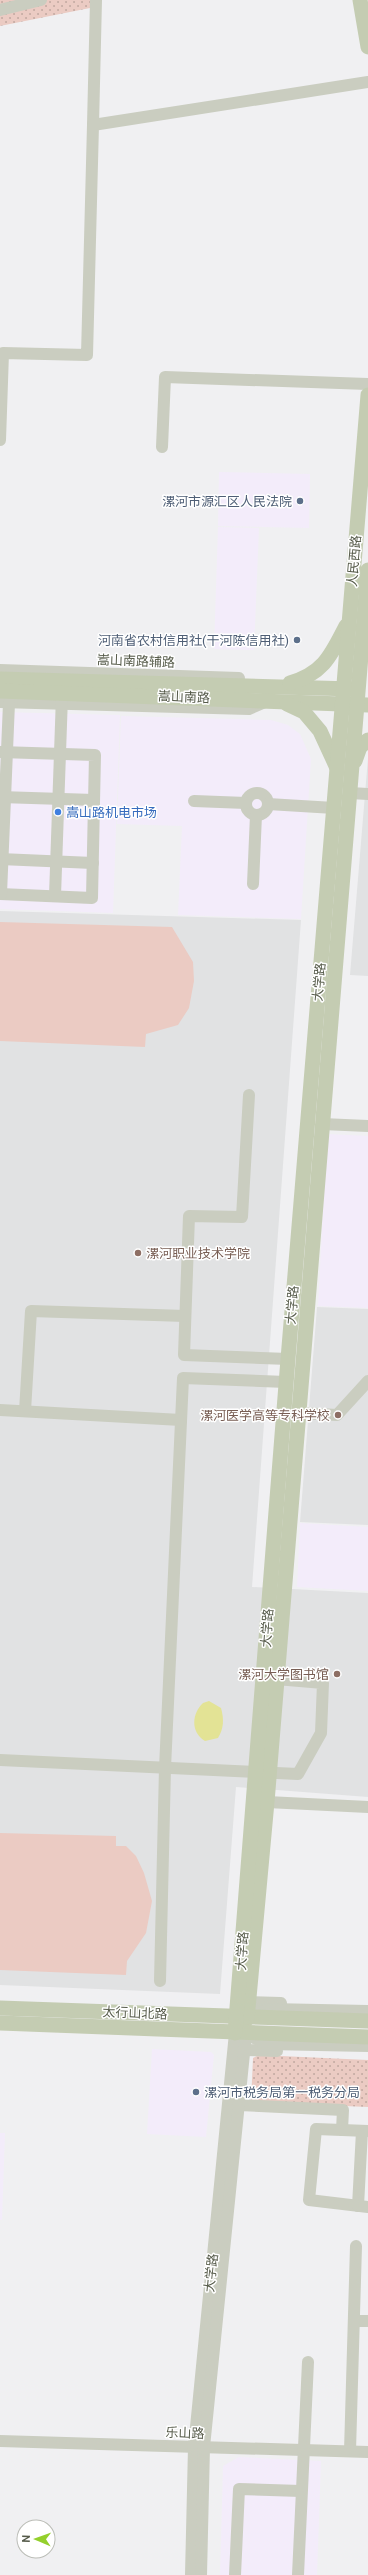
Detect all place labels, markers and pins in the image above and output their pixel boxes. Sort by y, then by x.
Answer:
place label: 漯河市源汇区人民法院 [162,494,292,509]
marker: 漯河市源汇区人民法院 [295,496,305,506]
place label: 河南省农村信用社(干河陈信用社) [98,633,289,648]
marker: 河南省农村信用社(干河陈信用社) [292,635,302,645]
place label: 嵩山路机电市场 [66,805,157,820]
marker: 嵩山路机电市场 [53,807,63,817]
place label: 漯河职业技术学院 [146,1246,250,1261]
marker: 漯河职业技术学院 [133,1248,143,1258]
place label: 漯河医学高等专科学校 [200,1408,330,1423]
marker: 漯河医学高等专科学校 [333,1410,343,1420]
place label: 漯河大学图书馆 [238,1667,329,1682]
marker: 漯河大学图书馆 [332,1669,342,1679]
place label: 漯河市税务局第一税务分局 [204,2085,360,2100]
marker: 漯河市税务局第一税务分局 [191,2087,201,2097]

